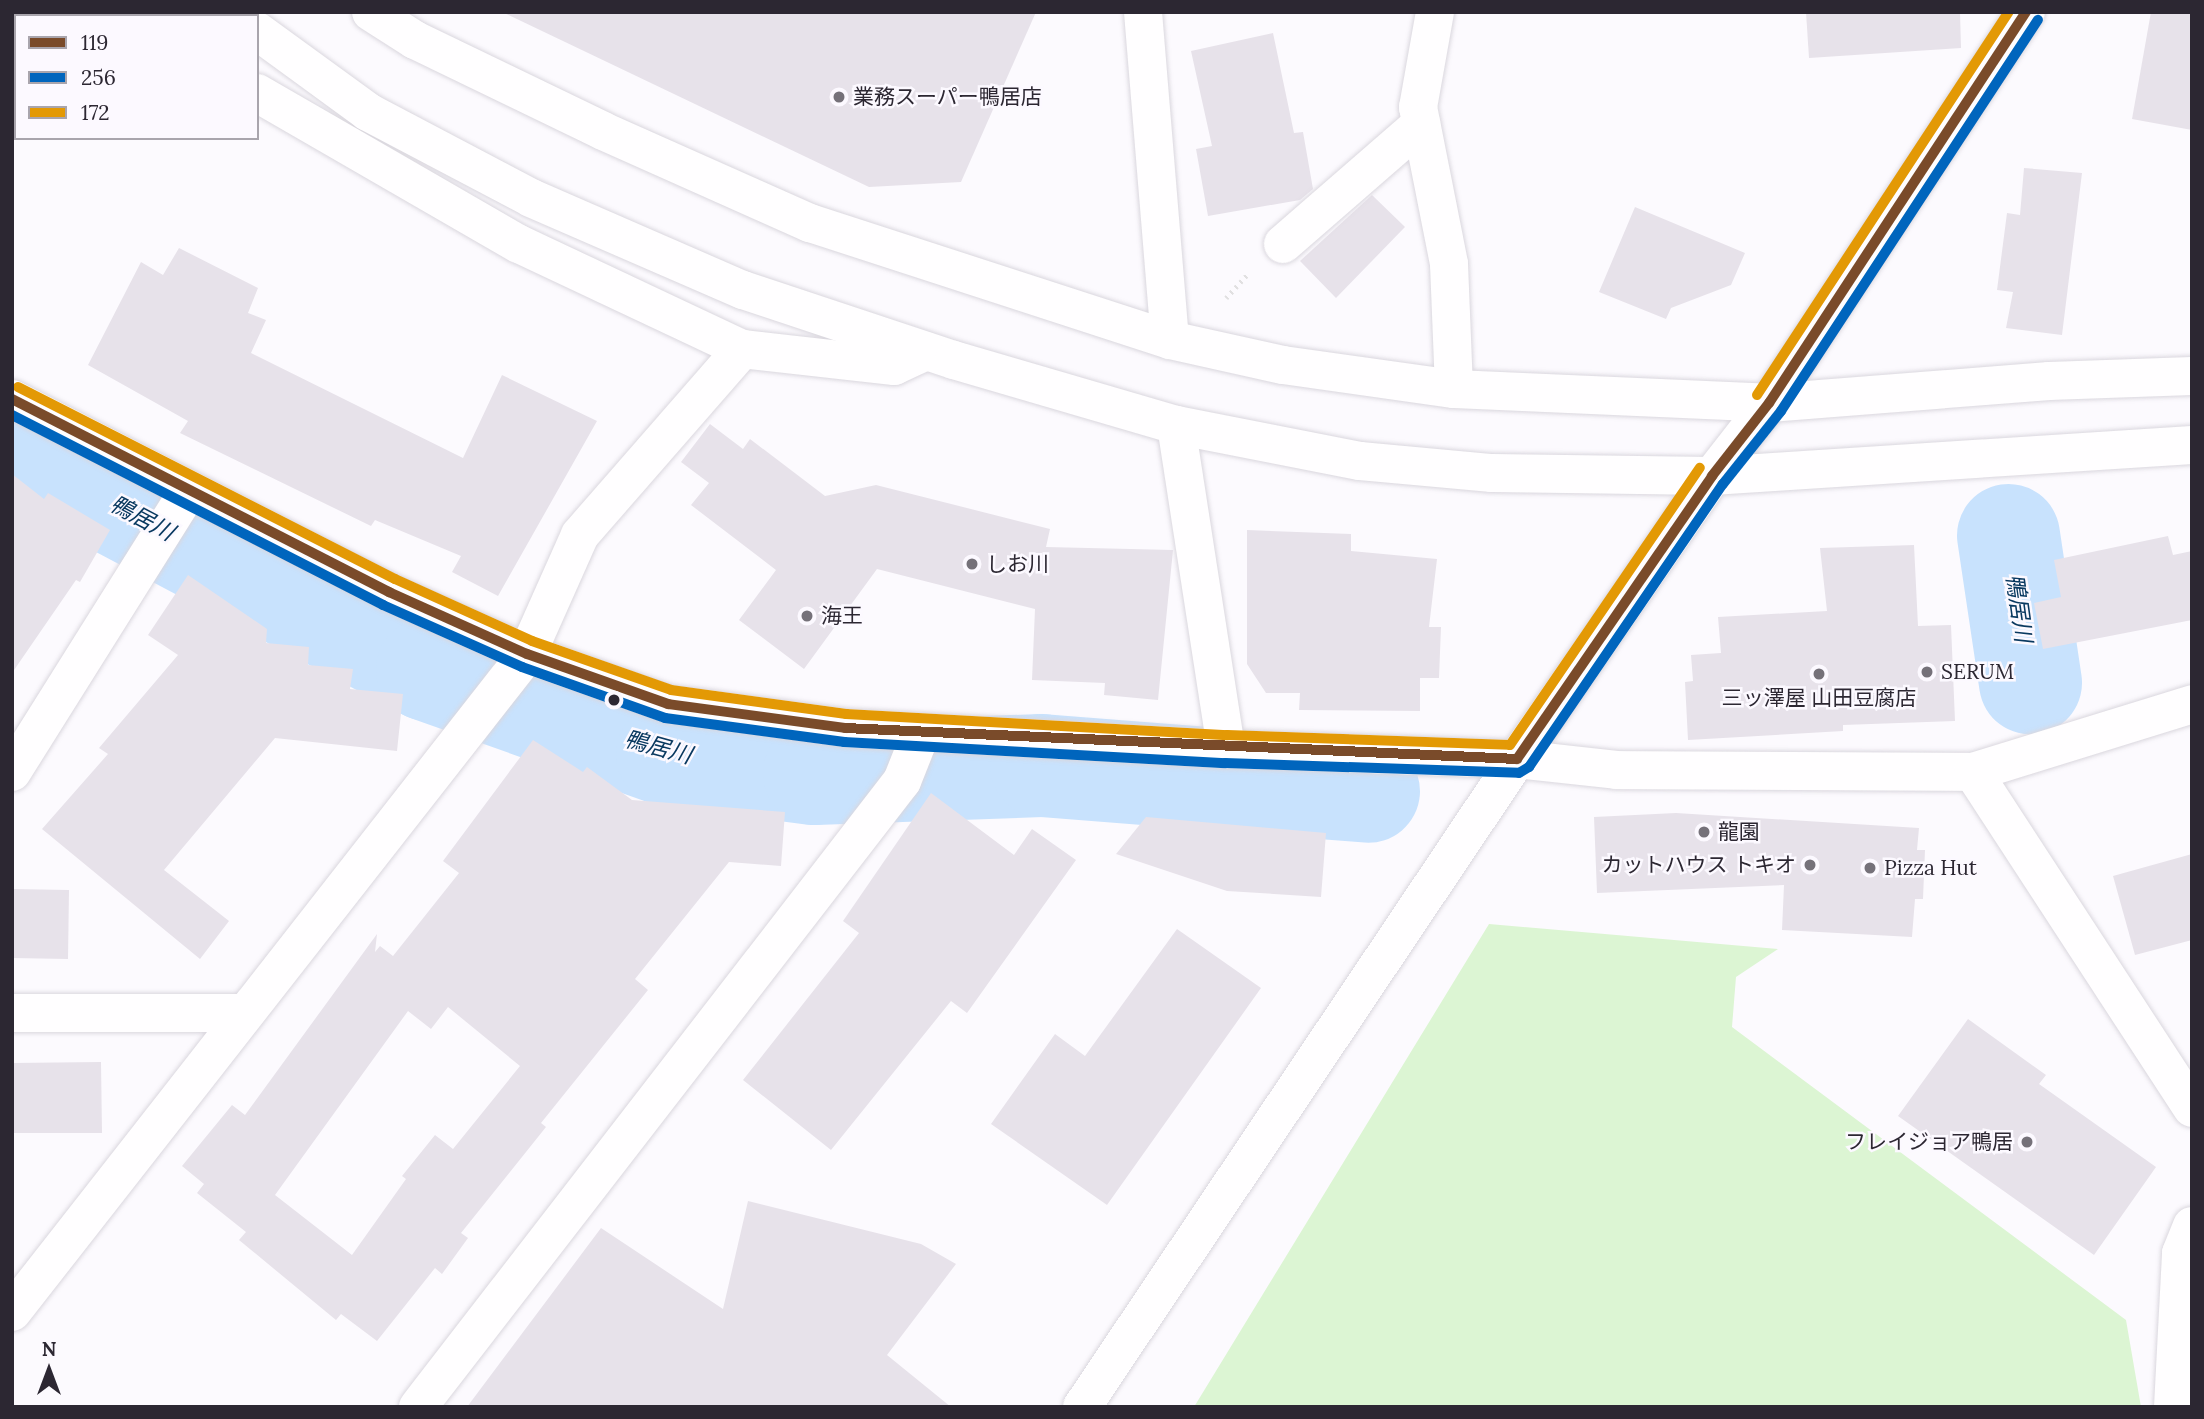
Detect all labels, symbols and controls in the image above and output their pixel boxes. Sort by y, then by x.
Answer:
legend [14,14,259,140]
text: 119 [81,29,108,56]
text: 256 [81,64,116,91]
place label: 業務スーパー鴨居店 [853,84,1042,110]
marker: 業務スーパー鴨居店 [831,89,847,105]
text: 172 [81,99,110,126]
water label: 鴨居川 [105,490,179,546]
place label: しお川 [986,551,1049,577]
marker: しお川 [964,556,980,572]
water label: 鴨居川 [2001,572,2037,644]
place label: 海王 [821,603,863,629]
marker: 海王 [799,608,815,624]
place label: SERUM [1941,659,2014,685]
marker: SERUM [1919,664,1935,680]
marker: 三ッ澤屋 山田豆腐店 [1811,666,1827,682]
place label: 三ッ澤屋 山田豆腐店 [1722,685,1916,711]
unlabelled marker [607,693,621,707]
water label: 鴨居川 [621,725,695,769]
place label: 龍園 [1718,819,1760,845]
marker: 龍園 [1696,824,1712,840]
place label: カットハウス トキオ [1601,852,1796,878]
place label: Pizza Hut [1884,855,1977,881]
marker: カットハウス トキオ [1802,857,1818,873]
marker: Pizza Hut [1862,860,1878,876]
place label: フレイジョア鴨居 [1845,1129,2013,1155]
marker: フレイジョア鴨居 [2019,1134,2035,1150]
north arrow [14,1335,84,1405]
text: N [42,1337,56,1361]

